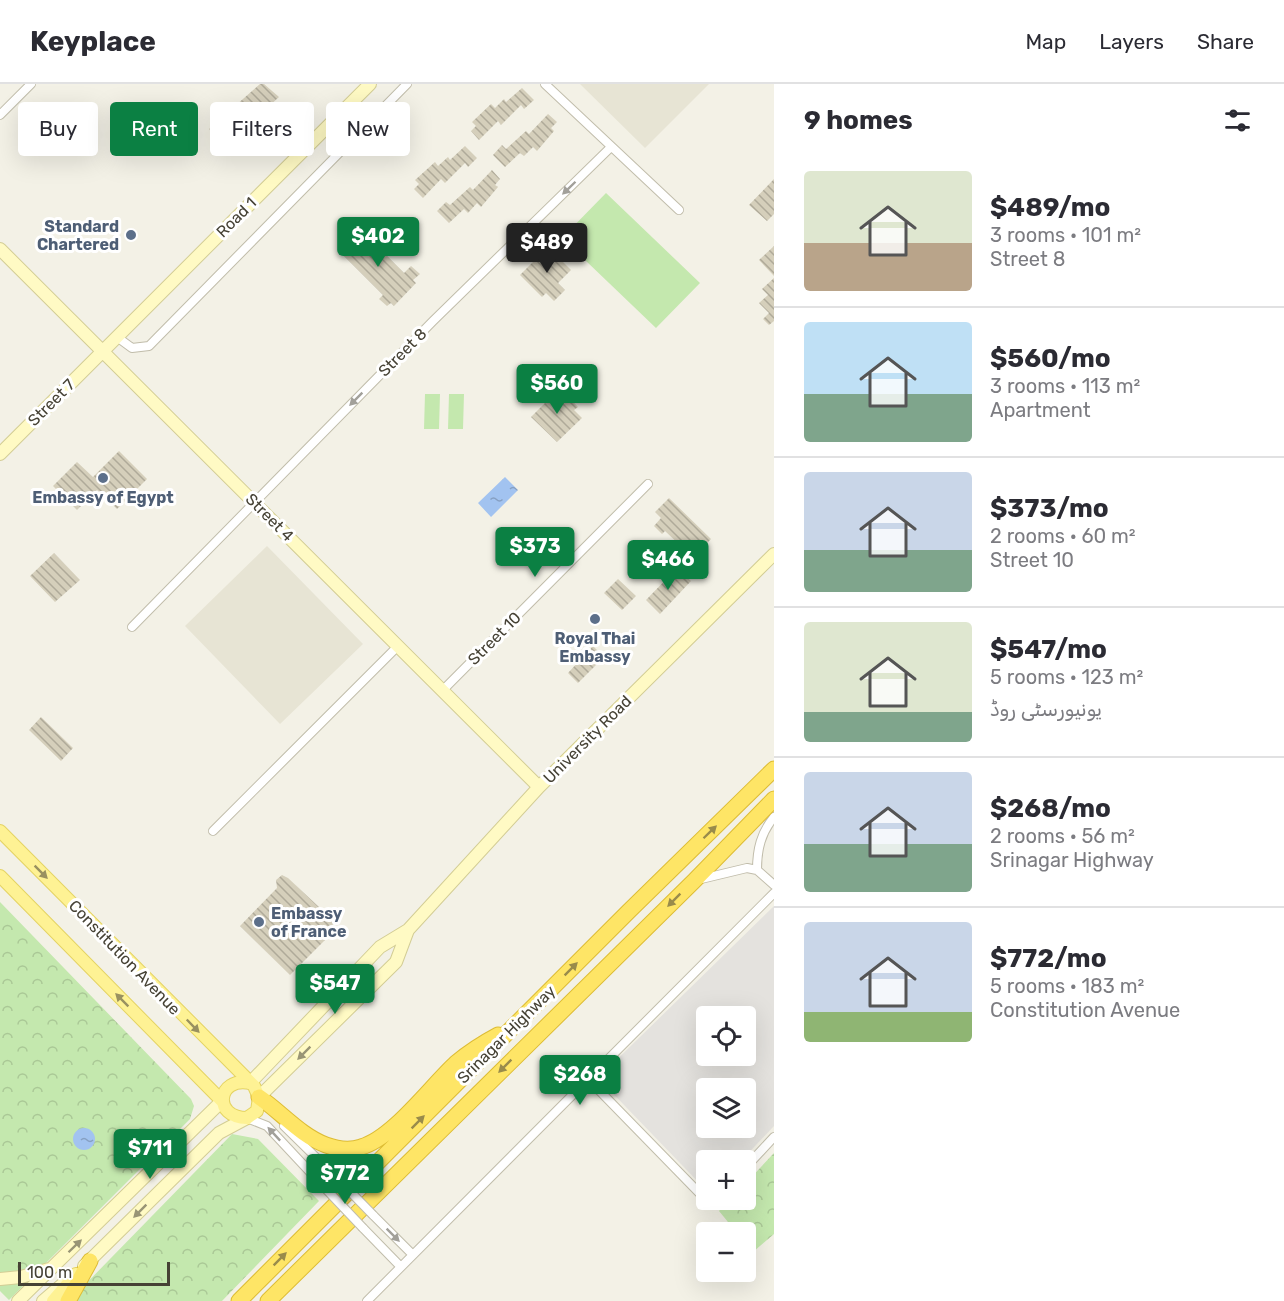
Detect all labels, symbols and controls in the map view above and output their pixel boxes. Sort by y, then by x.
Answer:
text: Keyplace [30,25,156,58]
text: Map [1025,29,1066,54]
text: Layers [1099,29,1164,54]
text: Share [1197,29,1254,54]
chip: Buy [18,102,98,156]
chip: Rent [110,102,198,156]
chip: Filters [210,102,314,156]
chip: New [326,102,410,156]
icon: filters [1221,104,1254,137]
text: 9 homes [804,105,913,136]
one-way arrow [563,180,577,194]
text: $489/mo [990,192,1110,223]
street label: Road 1 [212,193,260,241]
icon: home [852,195,924,267]
place label: Standard Chartered [37,217,119,254]
pin: $402 [342,217,414,268]
pin: $489 [511,223,583,274]
text: 3 rooms · 101 m² [990,223,1141,247]
text: $402 [351,224,405,248]
marker: Standard Chartered [124,228,138,242]
text: $489 [520,230,574,254]
text: Street 8 [990,247,1065,271]
street label: Street 8 [374,324,430,380]
text: $560/mo [990,343,1111,374]
icon: home [852,346,924,418]
pin: $560 [521,364,593,415]
text: $560 [531,371,583,395]
text: 3 rooms · 113 m² [990,374,1140,398]
street label: Street 7 [24,375,79,430]
one-way arrow [350,391,364,405]
text: Apartment [990,398,1091,422]
marker: Embassy of Egypt [96,471,110,485]
place label: Embassy of Egypt [32,488,174,507]
street label: Street 4 [242,489,298,545]
text: $373/mo [990,493,1109,524]
icon: home [852,496,924,568]
text: 2 rooms · 60 m² [990,524,1136,548]
pin: $373 [499,527,571,578]
text: $373 [509,534,561,558]
pin: $466 [632,540,704,591]
text: $466 [641,547,695,571]
text: Street 10 [990,548,1074,572]
street label: Street 10 [464,608,525,669]
marker: Royal Thai Embassy [588,612,602,626]
place label: Royal Thai Embassy [555,629,635,666]
text: $547/mo [990,634,1107,665]
icon: home [852,646,924,718]
text: 5 rooms · 123 m² [990,665,1143,689]
street label: University Road [539,691,635,787]
text: یونیورسٹی روڈ [990,697,1102,721]
text: $268/mo [990,793,1111,824]
icon: home [852,796,924,868]
text: 2 rooms · 56 m² [990,824,1135,848]
one-way arrow [702,826,716,840]
text: Srinagar Highway [990,848,1154,872]
one-way arrow [34,865,49,879]
one-way arrow [668,893,682,907]
street label: Constitution Avenue [65,896,184,1019]
place label: Embassy of France [271,904,346,941]
marker: Embassy of France [252,915,266,929]
text: $772/mo [990,943,1107,974]
icon: home [852,946,924,1018]
one-way arrow [563,963,577,977]
pin: $547 [299,964,371,1015]
text: $547 [310,971,360,995]
text: 5 rooms · 183 m² [990,974,1144,998]
street label: Srinagar Highway [453,981,560,1087]
one-way arrow [115,993,129,1007]
text: Constitution Avenue [990,998,1180,1022]
map controls [696,1006,756,1282]
button: locate [696,1006,756,1066]
one-way arrow [185,1019,199,1033]
one-way arrow [297,1046,311,1060]
pin: $268 [544,1055,616,1106]
one-way arrow [499,1059,513,1073]
text: $268 [554,1062,606,1086]
button: layers [696,1078,756,1138]
one-way arrow [411,1115,426,1129]
one-way arrow [268,1127,282,1141]
pin: $711 [114,1129,186,1180]
text: $711 [128,1136,172,1160]
button: + [696,1150,756,1210]
pin: $772 [309,1154,381,1205]
text: $772 [320,1161,370,1185]
one-way arrow [134,1203,148,1217]
button: − [696,1222,756,1282]
one-way arrow [386,1227,400,1242]
one-way arrow [67,1239,81,1253]
one-way arrow [272,1253,286,1267]
scale bar [18,1259,170,1286]
text: 100 m [27,1263,72,1282]

